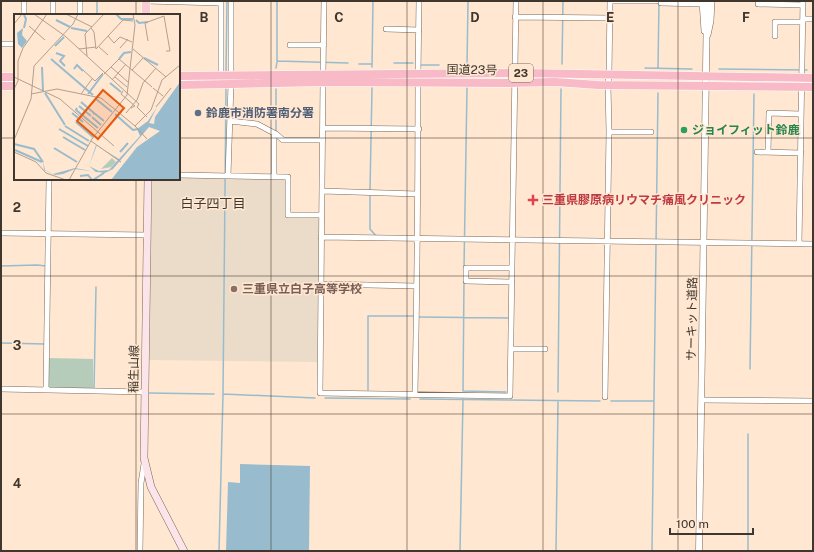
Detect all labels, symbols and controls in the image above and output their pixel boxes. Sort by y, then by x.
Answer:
text: B [200,10,209,25]
text: C [334,10,344,25]
text: D [470,10,480,25]
text: E [606,10,614,25]
text: F [742,10,750,25]
inset map [14,14,180,180]
street label: 国道23号 [447,63,497,77]
road number: 23 [509,64,533,82]
place label: 鈴鹿市消防署南分署 [205,106,314,120]
marker: 鈴鹿市消防署南分署 [193,108,203,118]
place label: ジョイフィット鈴鹿 [692,123,800,137]
marker: ジョイフィット鈴鹿 [679,125,689,135]
place label: 三重県膠原病リウマチ痛風クリニック [542,193,746,207]
marker: 三重県膠原病リウマチ痛風クリニック [527,194,539,206]
district label: 白子四丁目 [180,196,246,211]
text: 2 [13,200,21,215]
street label: サーキット道路 [684,277,700,361]
place label: 三重県立白子高等学校 [242,282,362,296]
marker: 三重県立白子高等学校 [229,284,239,294]
text: 3 [13,338,22,353]
street label: 稲生山線 [127,345,141,393]
text: 4 [13,476,22,491]
scale bar [670,510,753,536]
text: 100 m [676,517,709,531]

